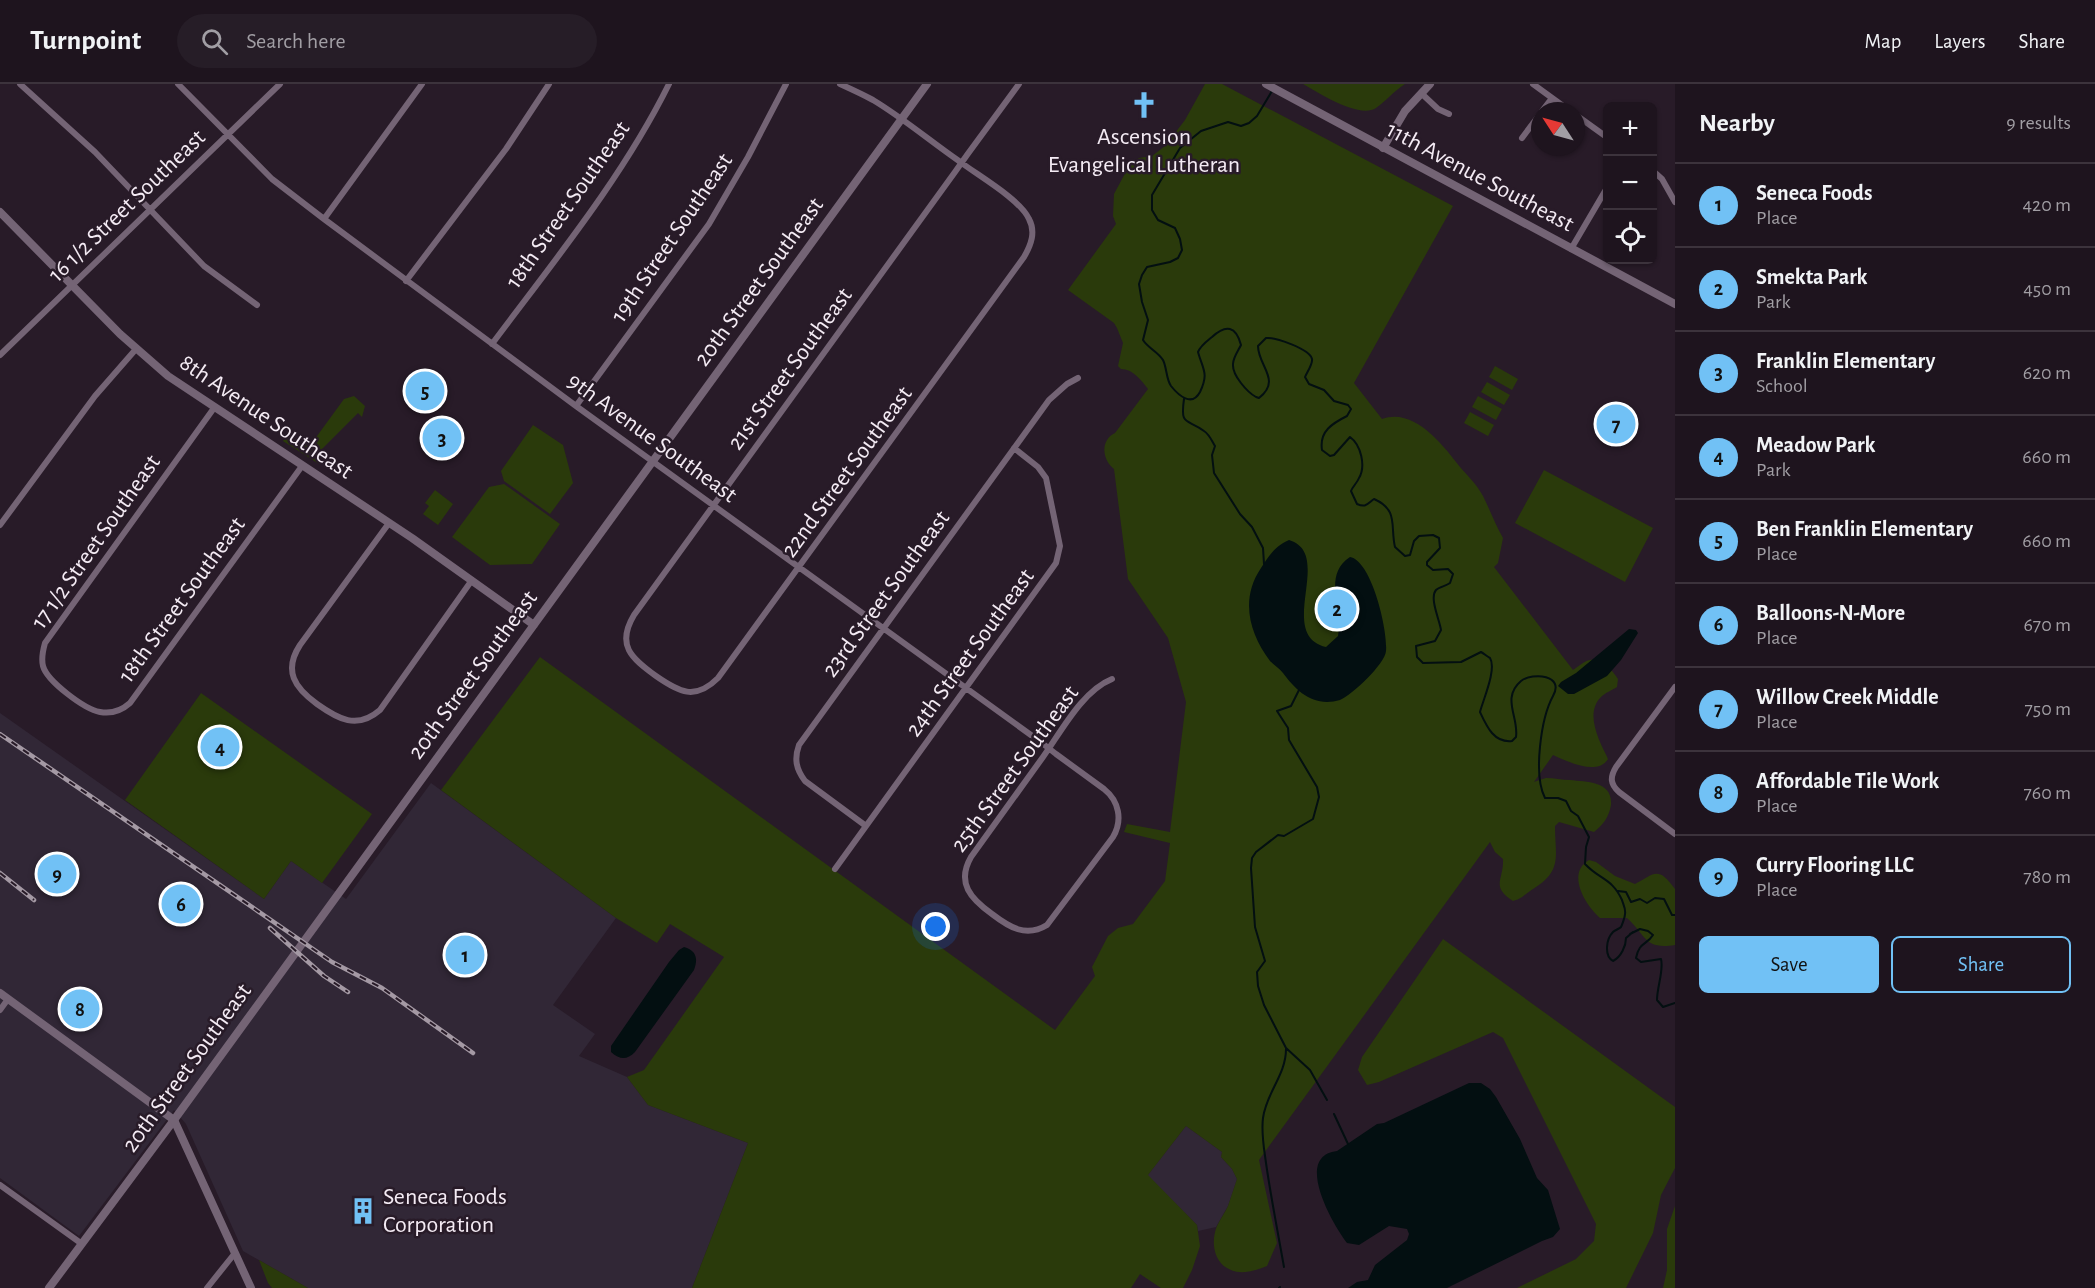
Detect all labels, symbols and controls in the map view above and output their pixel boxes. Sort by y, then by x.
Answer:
search box [177,14,597,68]
icon: search [198,25,231,58]
text: Turnpoint [30,27,141,55]
text: Search here [246,30,346,52]
text: Map [1865,31,1901,52]
text: Layers [1934,31,1985,52]
text: Share [2018,31,2065,52]
church icon: Ascension Evangelical Lutheran [1129,90,1159,120]
north arrow [1531,102,1585,156]
map controls [1603,102,1657,264]
button: + [1603,102,1657,156]
text: Nearby [1699,110,1775,136]
text: 9 results [2006,113,2071,133]
street label: 18th Street Southeast [501,117,635,293]
street label: 11th Avenue Southeast [1382,118,1578,237]
street label: 16 1/2 Street Southeast [44,125,210,287]
place label: Ascension Evangelical Lutheran [1048,125,1240,177]
street label: 19th Street Southeast [607,149,737,327]
button: − [1603,156,1657,210]
text: Seneca Foods [1756,182,1872,204]
street label: 20th Street Southeast [690,193,828,371]
text: 1 [1715,195,1722,215]
text: 420 m [2022,195,2071,215]
text: Place [1756,208,1797,228]
button: locate [1603,210,1657,264]
text: Smekta Park [1756,266,1867,288]
text: 2 [1714,279,1723,299]
text: 450 m [2023,279,2071,299]
street label: 21st Street Southeast [723,283,857,454]
text: Park [1756,292,1791,312]
street label: 8th Avenue Southeast [175,350,357,484]
text: Franklin Elementary [1756,350,1935,372]
text: 3 [1714,363,1723,383]
text: 620 m [2023,363,2071,383]
pin: 5 [406,368,444,414]
street label: 9th Avenue Southeast [563,369,741,508]
text: School [1756,376,1808,396]
street label: 22nd Street Southeast [777,382,917,562]
pin: 7 [1596,402,1636,446]
pin: 3 [422,416,462,460]
text: Meadow Park [1756,434,1875,456]
text: 4 [1713,447,1724,467]
text: 660 m [2022,447,2071,467]
street label: 17 1/2 Street Southeast [27,450,165,633]
text: Park [1756,460,1791,480]
street label: 23rd Street Southeast [818,506,954,682]
street label: 18th Street Southeast [114,513,250,687]
text: Ben Franklin Elementary [1756,518,1973,540]
text: 5 [1714,531,1723,551]
text: 660 m [2022,531,2071,551]
text: Place [1756,544,1797,564]
street label: 24th Street Southeast [901,564,1039,741]
street label: 20th Street Southeast [404,586,542,764]
pin: 2 [1318,586,1356,632]
text: Balloons-N-More [1756,602,1905,624]
text: 6 [1714,615,1723,635]
text: 670 m [2023,615,2071,635]
text: Place [1756,628,1797,648]
street label: 25th Street Southeast [947,681,1083,857]
text: Willow Creek Middle [1756,686,1939,708]
text: 7 [1714,699,1723,719]
text: 750 m [2024,699,2071,719]
text: Place [1756,712,1797,732]
pin: 4 [200,724,240,770]
text: Affordable Tile Work [1756,770,1939,792]
text: 8 [1714,783,1723,803]
text: 760 m [2023,783,2071,803]
text: Place [1756,796,1797,816]
pin: 9 [38,852,76,896]
text: Curry Flooring LLC [1756,854,1914,876]
text: 9 [1714,867,1723,887]
text: 780 m [2023,867,2071,887]
text: Place [1756,880,1797,900]
pin: 6 [162,882,201,926]
your location [921,912,950,941]
pin: 1 [446,932,484,978]
button: Save [1699,936,1879,993]
button: Share [1891,936,2071,993]
street label: 20th Street Southeast [118,979,256,1157]
pin: 8 [60,986,100,1032]
place label: Seneca Foods Corporation [383,1185,507,1237]
building icon: Seneca Foods Corporation [348,1196,378,1226]

